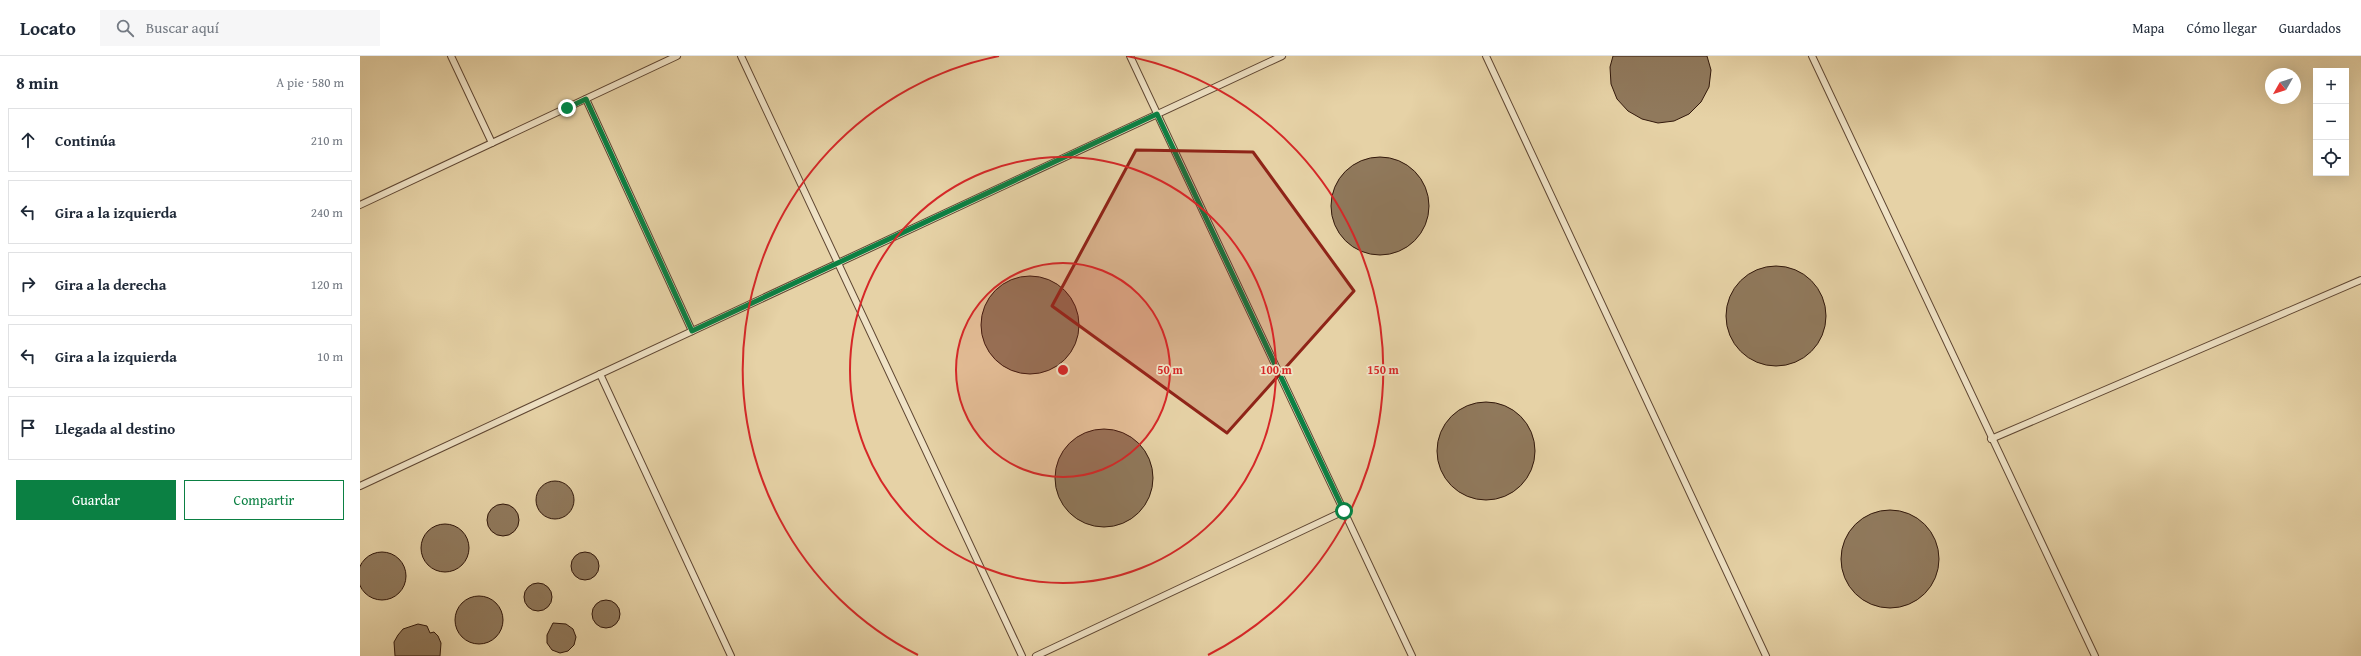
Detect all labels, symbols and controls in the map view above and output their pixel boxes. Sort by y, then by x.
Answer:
search box [100,10,380,46]
text: Locato [20,14,76,42]
icon: search [114,17,136,39]
text: Buscar aquí [146,17,219,38]
text: Mapa [2132,18,2164,38]
text: Cómo llegar [2186,18,2257,38]
text: Guardados [2279,18,2341,38]
north arrow [2265,68,2301,104]
map controls [2313,68,2349,176]
button: + [2313,68,2349,104]
text: 8 min [16,70,58,95]
text: A pie · 580 m [276,73,344,92]
route end [558,99,576,117]
button: − [2313,104,2349,140]
icon: ahead [17,129,39,151]
text: Continúa [55,130,116,151]
text: 210 m [311,131,343,150]
button: locate [2313,140,2349,176]
icon: left [17,201,39,223]
text: Gira a la izquierda [55,202,177,223]
text: 240 m [311,203,343,222]
icon: right [17,273,39,295]
text: Gira a la derecha [55,274,166,295]
text: 120 m [311,275,343,294]
icon: left [17,345,39,367]
text: Gira a la izquierda [55,346,177,367]
text: 10 m [317,347,343,366]
text: 50 m [1157,361,1183,378]
text: 100 m [1260,361,1293,378]
text: 150 m [1367,361,1400,378]
centre of rings [1056,363,1070,377]
icon: arrive [17,417,39,439]
text: Llegada al destino [55,418,175,439]
button: Guardar [16,480,176,520]
button: Compartir [184,480,344,520]
route start [1335,502,1353,520]

